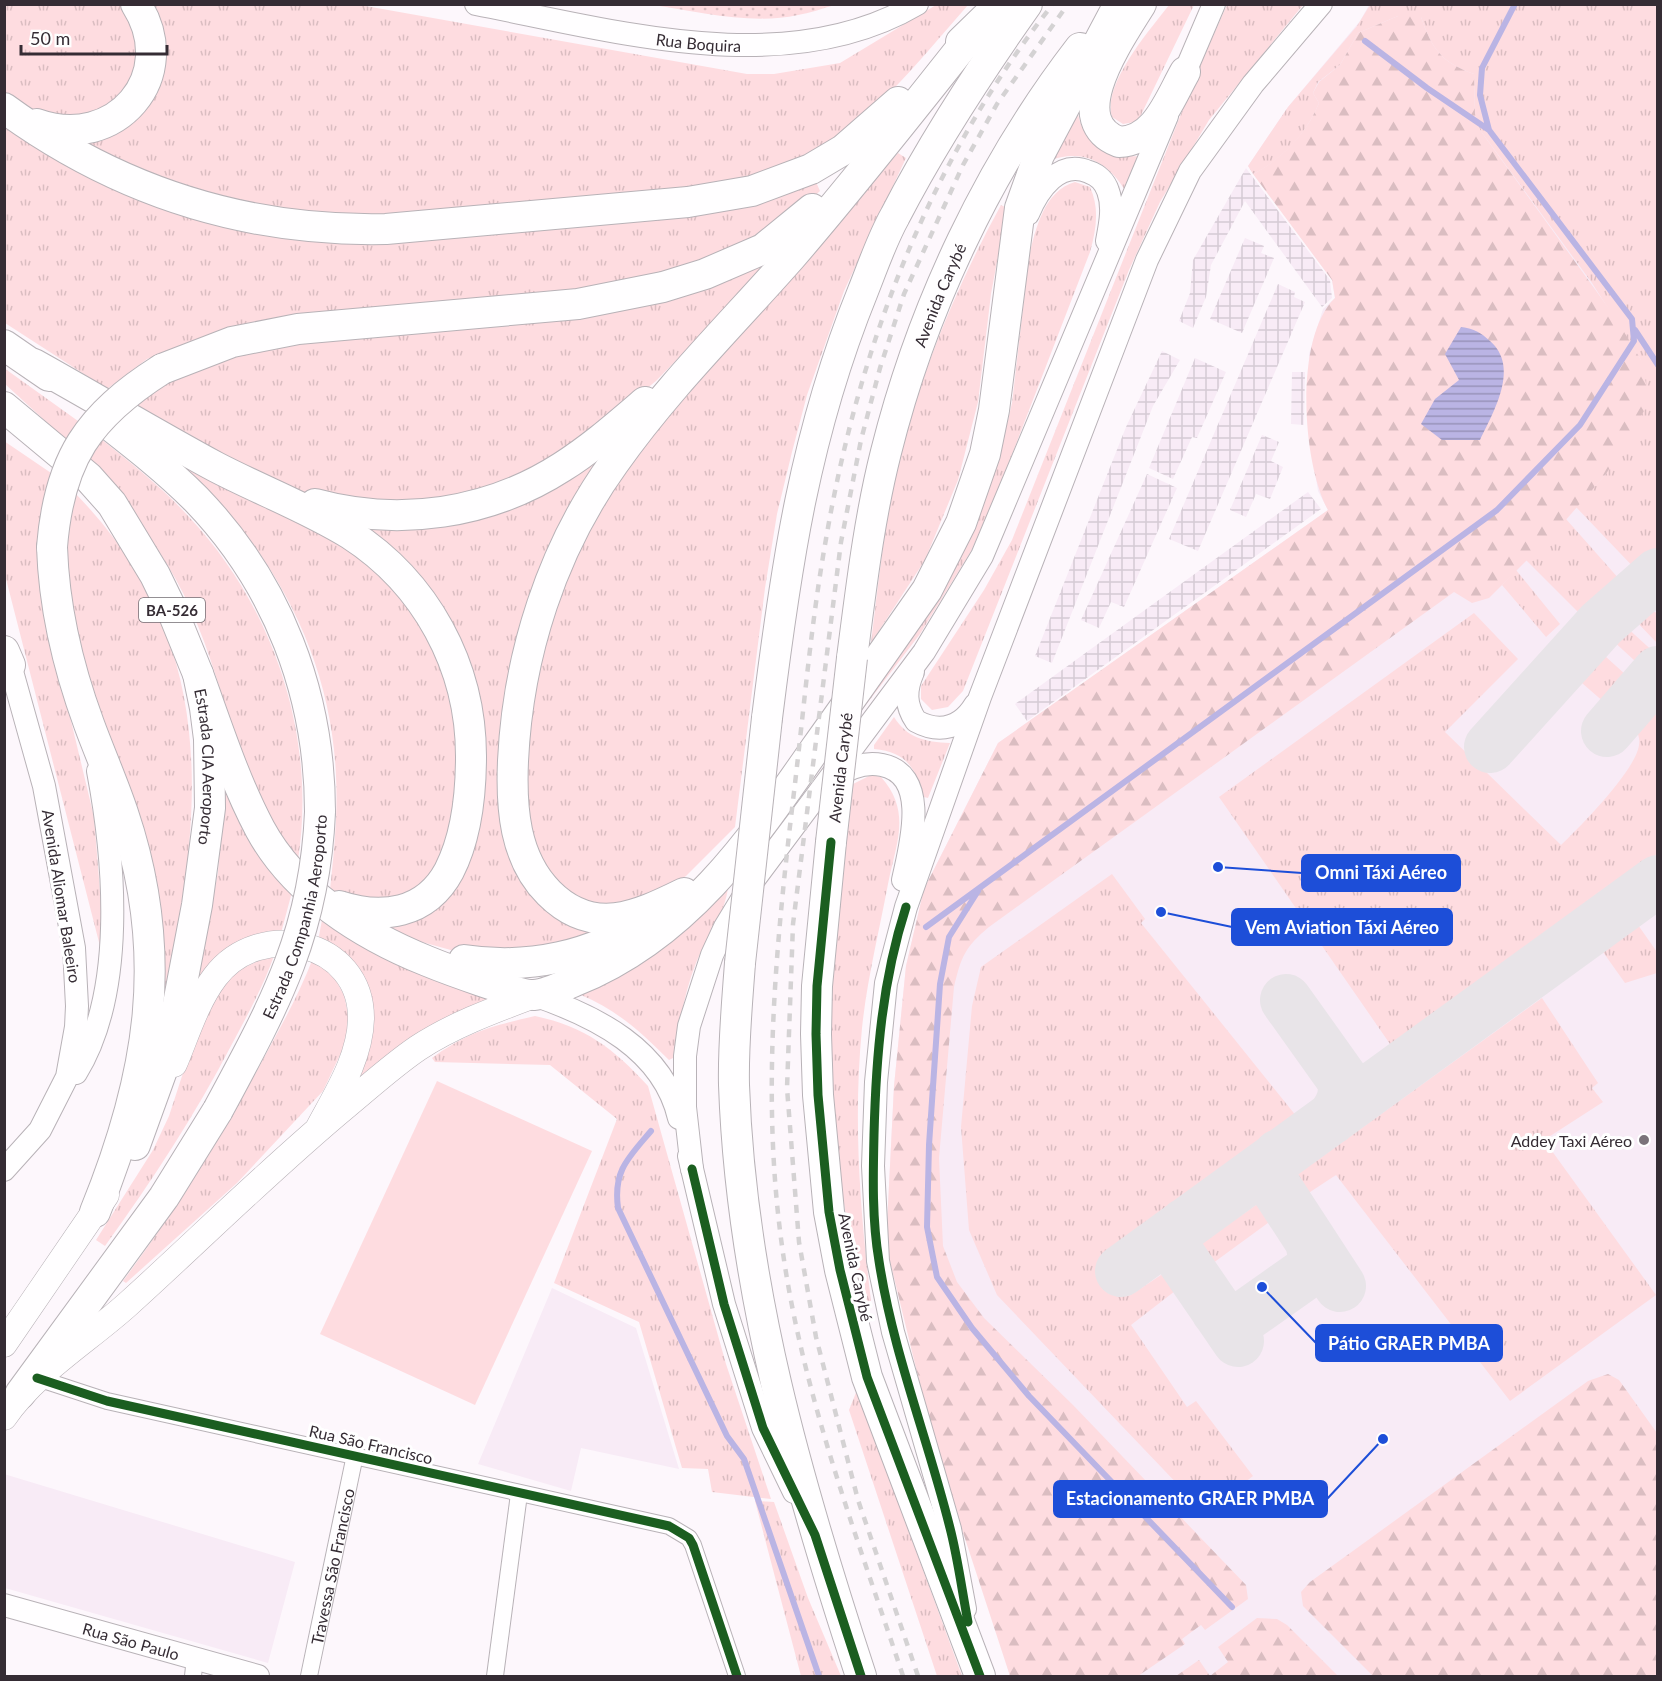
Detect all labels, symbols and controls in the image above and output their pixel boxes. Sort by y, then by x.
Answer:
scale bar [21,18,166,56]
text: 50 m [30,27,70,49]
street label: Rua Boquira [655,29,741,55]
street label: Avenida Carybé [909,240,969,349]
road number: BA-526 [139,598,205,622]
street label: Estrada CIA Aeroporto [192,686,220,846]
street label: Avenida Carybé [824,711,855,824]
street label: Avenida Aliomar Baleeiro [39,808,85,984]
street label: Estrada Companhia Aeroporto [258,814,329,1022]
callout: Omni Táxi Aéreo [1302,855,1460,891]
text: Omni Táxi Aéreo [1315,861,1447,883]
callout: Vem Aviation Táxi Aéreo [1232,909,1452,945]
text: Vem Aviation Táxi Aéreo [1244,916,1439,938]
place label: Addey Taxi Aéreo [1511,1131,1632,1150]
marker: Addey Taxi Aéreo [1637,1133,1651,1147]
street label: Avenida Carybé [835,1211,877,1323]
callout: Pátio GRAER PMBA [1316,1325,1502,1361]
text: Pátio GRAER PMBA [1328,1332,1490,1354]
street label: Rua São Francisco [307,1421,435,1467]
callout: Estacionamento GRAER PMBA [1054,1481,1327,1517]
street label: Travessa São Francisco [306,1486,357,1646]
text: Estacionamento GRAER PMBA [1066,1487,1315,1509]
street label: Rua São Paulo [81,1618,182,1663]

